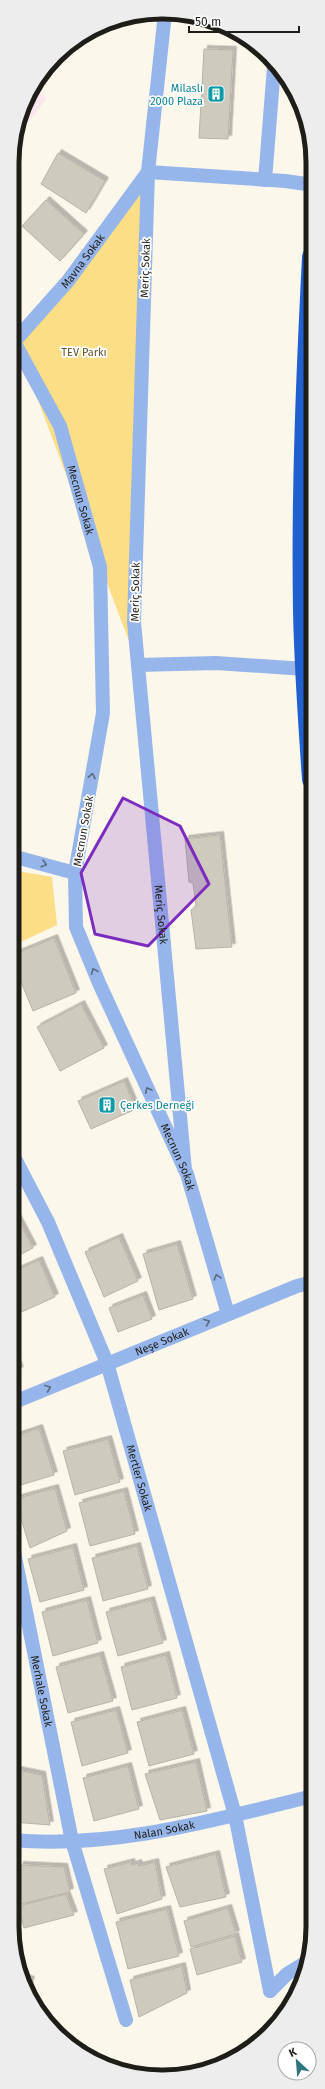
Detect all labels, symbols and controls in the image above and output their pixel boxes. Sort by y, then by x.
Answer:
scale bar [189,8,299,34]
text: 50 m [195,15,221,29]
place label: Milaslı 2000 Plaza [150,82,203,108]
building icon: Milaslı 2000 Plaza [206,84,226,104]
street label: Mavna Sokak [58,231,108,291]
street label: Meriç Sokak [138,238,153,298]
park label: TEV Parkı [61,346,107,359]
street label: Mecnun Sokak [64,464,97,537]
street label: Meriç Sokak [128,562,143,622]
one-way arrow [88,773,96,779]
street label: Mecnun Sokak [71,794,96,867]
one-way arrow [41,860,47,868]
street label: Meriç Sokak [151,884,170,945]
one-way arrow [91,968,99,976]
one-way arrow [145,1086,153,1094]
building icon: Çerkes Derneği [97,1095,117,1115]
place label: Çerkes Derneği [120,1099,194,1112]
street label: Mecnun Sokak [158,1122,198,1192]
one-way arrow [213,1273,222,1280]
one-way arrow [204,1319,211,1327]
street label: Neşe Sokak [133,1325,191,1359]
one-way arrow [44,1385,51,1393]
street label: Mertler Sokak [123,1443,155,1513]
street label: Merhale Sokak [28,1654,55,1728]
street label: Nalan Sokak [133,1818,196,1842]
north arrow [277,2041,317,2081]
text: K [287,2045,300,2060]

